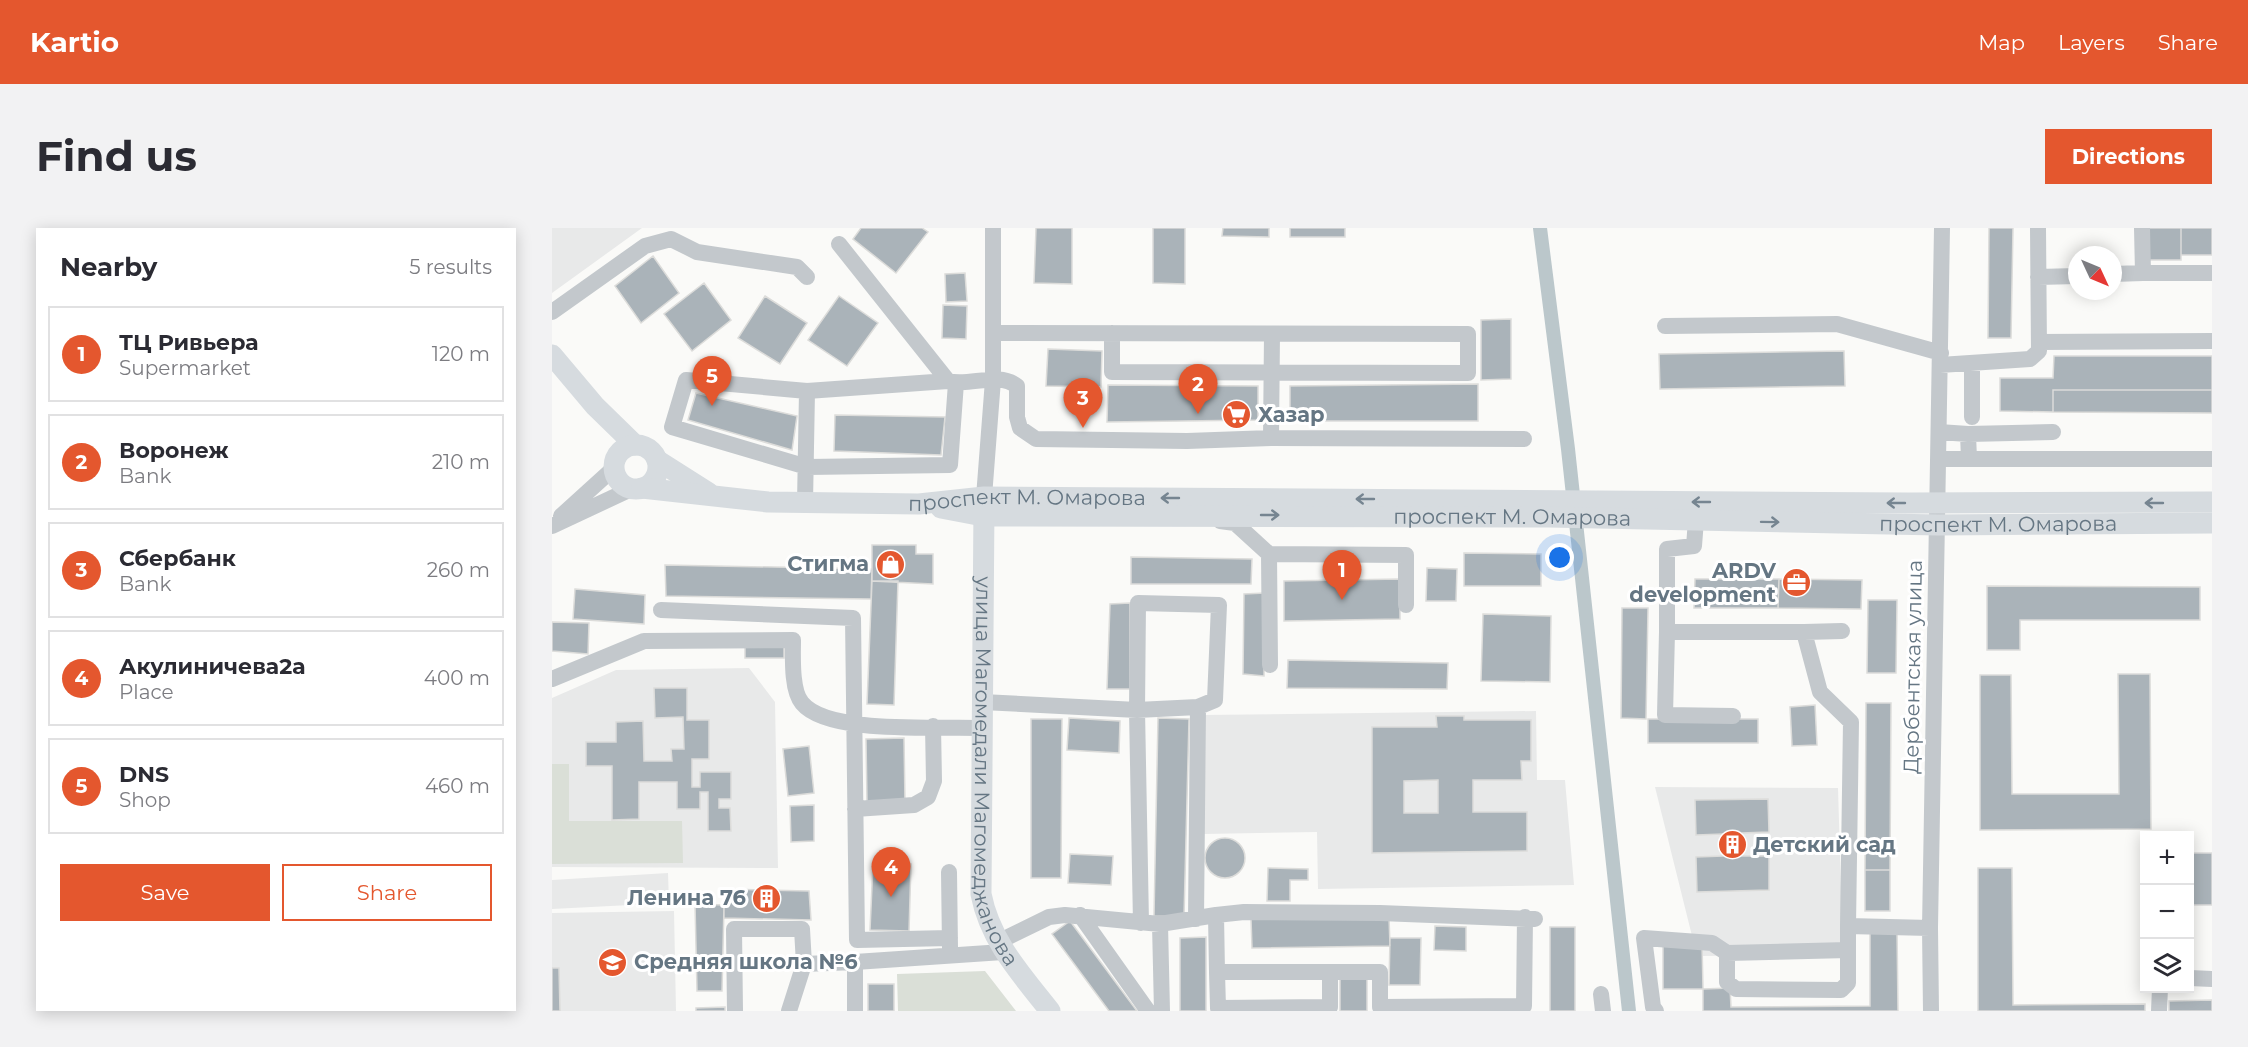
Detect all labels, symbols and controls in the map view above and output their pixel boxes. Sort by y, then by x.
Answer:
text: Kartio [30,25,119,59]
text: Map [1978,30,2025,55]
text: Layers [2058,30,2125,55]
text: Share [2158,30,2218,55]
button: Directions [2045,129,2212,184]
text: Find us [36,130,197,182]
north arrow [2068,246,2122,300]
text: Nearby [60,251,157,283]
text: 5 results [409,255,492,279]
text: ТЦ Ривьера [119,329,259,356]
text: 1 [78,342,85,366]
text: 120 m [432,342,490,366]
text: Supermarket [119,356,251,380]
pin: 5 [692,356,732,406]
pin: 2 [1178,364,1218,414]
pin: 3 [1064,378,1102,428]
supermarket icon: Хазар [1221,399,1253,431]
place label: Хазар [1258,402,1325,427]
text: Воронеж [119,437,229,464]
text: 2 [76,450,87,474]
text: 210 m [432,450,490,474]
text: Bank [119,464,171,488]
street label: проспект М. Омарова [908,484,1146,516]
one-way arrow [1160,492,1180,504]
one-way arrow [1355,494,1375,505]
one-way arrow [1691,496,1711,508]
one-way arrow [1886,497,1906,509]
one-way arrow [2144,497,2164,509]
street label: проспект М. Омарова [1393,504,1632,531]
one-way arrow [1260,510,1280,521]
street label: проспект М. Омарова [1879,511,2117,537]
one-way arrow [1760,516,1780,527]
your location [1545,543,1574,572]
text: Сбербанк [119,545,236,572]
shop icon: Стигма [874,548,906,580]
pin: 1 [1322,550,1362,600]
place label: Стигма [787,551,869,576]
text: 3 [76,558,87,582]
text: 260 m [427,558,490,582]
place label: ARDV development [1629,558,1776,607]
street label: Дербентская улица [1898,560,1927,774]
office icon: ARDV development [1781,567,1813,599]
text: Bank [119,572,171,596]
street label: улица Магомедали Магомеджанова [968,575,1024,971]
text: Акулиничева2а [119,653,305,680]
text: 4 [75,666,88,690]
text: 400 m [424,666,490,690]
text: Place [119,680,174,704]
text: DNS [119,761,169,788]
text: 5 [76,774,87,798]
text: 460 m [425,774,490,798]
text: Shop [119,788,171,812]
building icon: Детский сад [1716,829,1748,861]
map controls [2140,831,2194,993]
button: + [2140,831,2194,885]
place label: Детский сад [1753,832,1896,857]
pin: 4 [872,848,910,897]
button: Save [60,864,270,921]
button: Share [282,864,492,921]
building icon: Ленина 76 [751,882,783,914]
place label: Ленина 76 [627,885,746,910]
button: − [2140,885,2194,939]
button: layers [2140,939,2194,993]
school or university icon: Средняя школа №6 [597,946,629,978]
place label: Средняя школа №6 [634,949,858,974]

